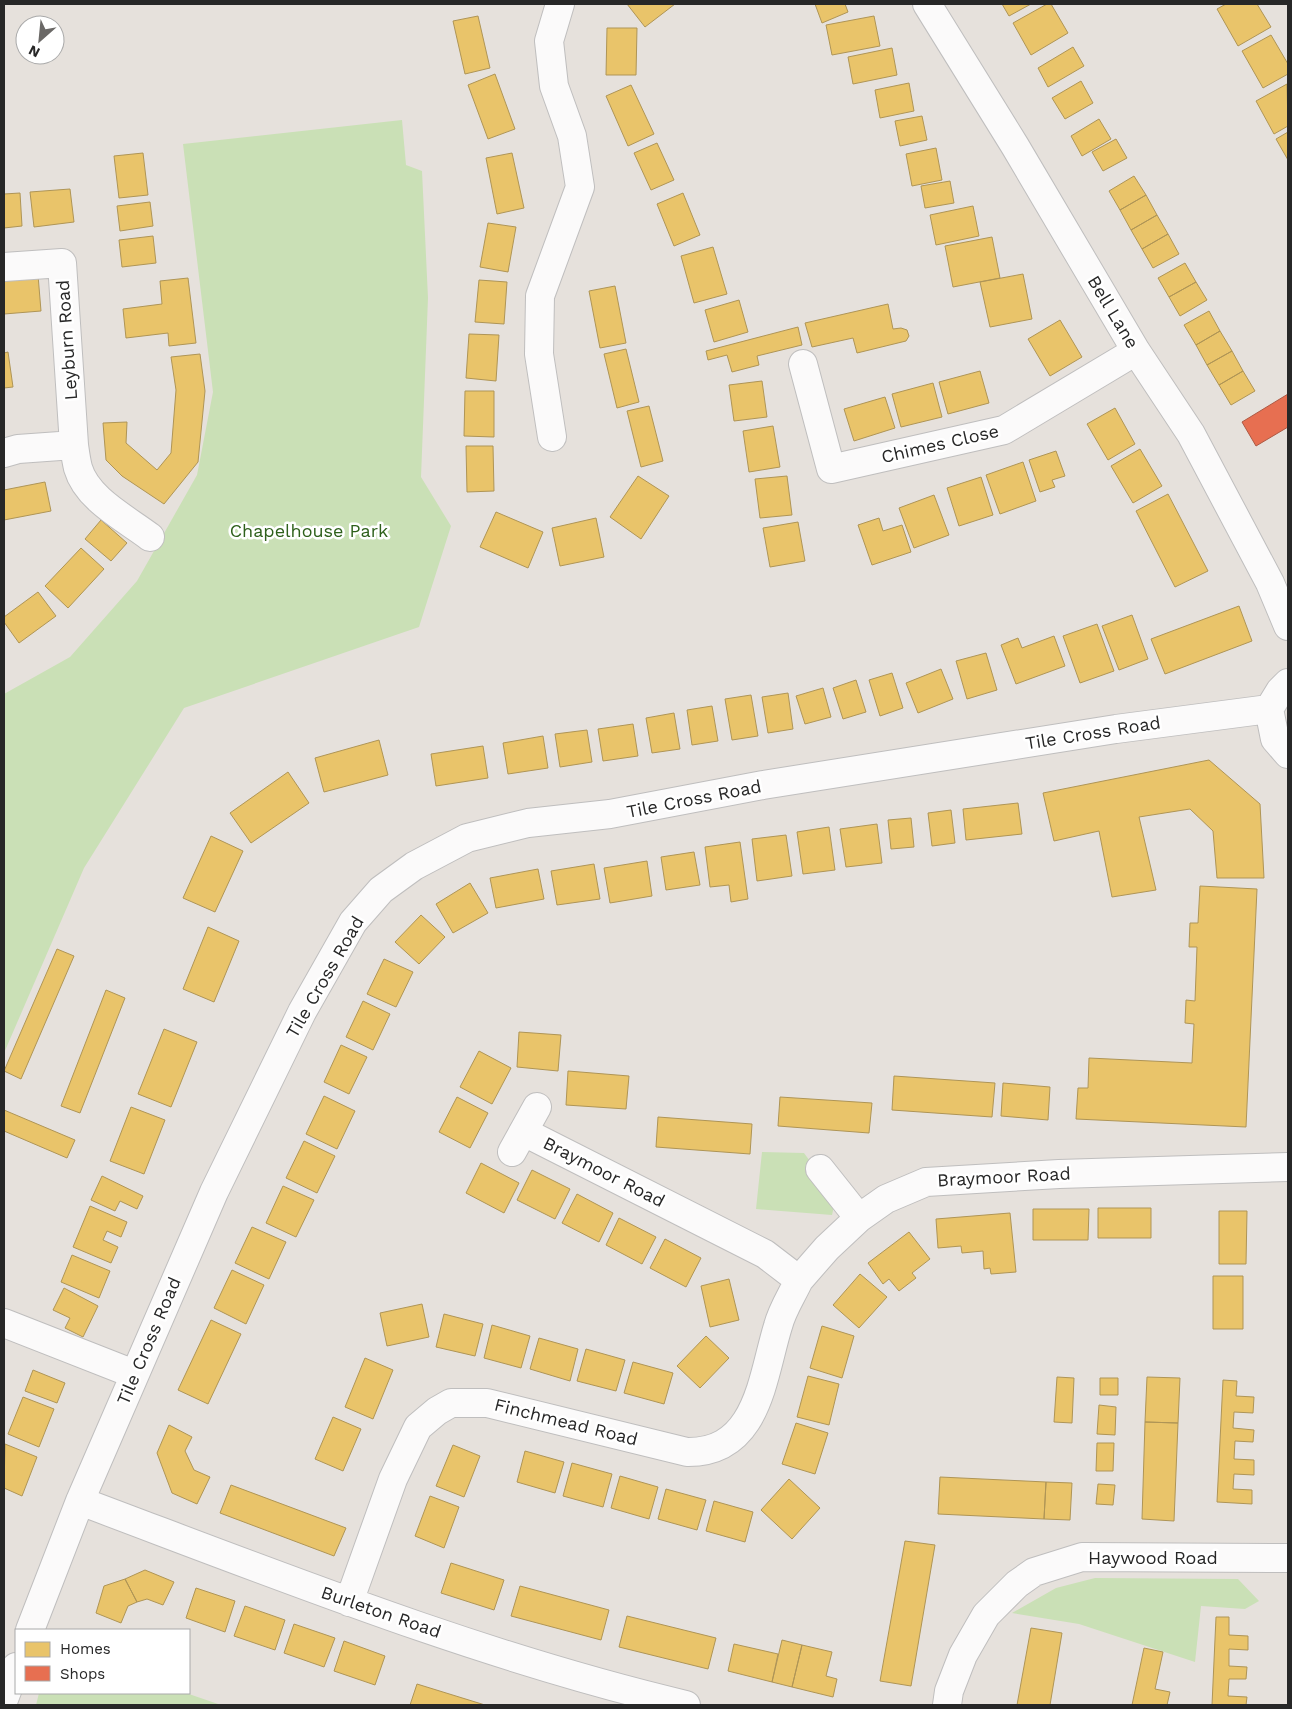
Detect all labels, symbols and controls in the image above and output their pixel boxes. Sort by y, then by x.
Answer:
north arrow [15,15,65,65]
text: N [26,42,42,61]
street label: Bell Lane [1084,272,1143,352]
street label: Leyburn Road [52,279,81,401]
street label: Chimes Close [879,420,1001,467]
park label: Chapelhouse Park [230,520,388,541]
street label: Tile Cross Road [1024,711,1162,754]
street label: Tile Cross Road [625,775,763,822]
street label: Tile Cross Road [281,912,368,1041]
street label: Braymoor Road [540,1132,668,1211]
street label: Braymoor Road [937,1163,1071,1190]
street label: Tile Cross Road [112,1274,185,1408]
street label: Finchmead Road [492,1394,640,1450]
street label: Haywood Road [1088,1547,1218,1568]
street label: Burleton Road [318,1581,444,1642]
legend [15,1629,190,1694]
text: Homes [60,1640,111,1658]
text: Shops [60,1665,105,1683]

